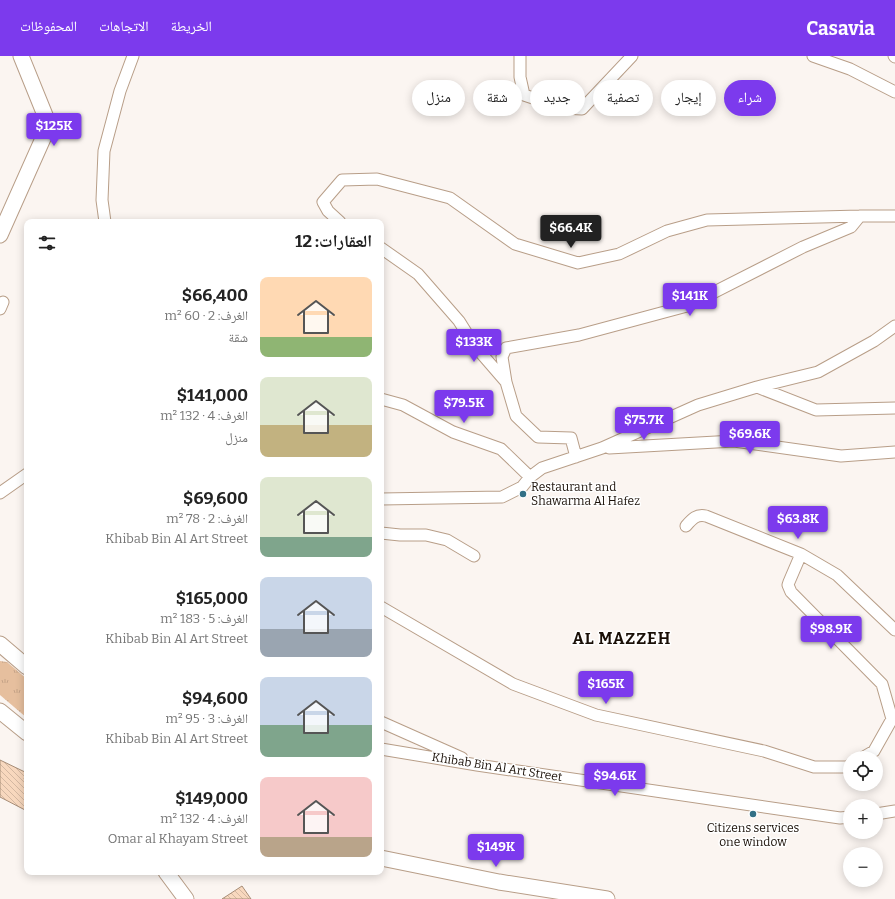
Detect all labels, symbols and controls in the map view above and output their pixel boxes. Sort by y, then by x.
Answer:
text: Casavia [806,17,875,40]
text: المحفوظات [20,18,77,35]
text: الاتجاهات [99,18,149,35]
text: الخريطة [171,18,212,35]
chip: منزل [412,80,465,116]
chip: شقة [473,80,522,116]
chip: جديد [530,80,585,116]
chip: تصفية [593,80,653,116]
chip: إيجار [661,80,716,116]
chip: شراء [724,80,776,116]
pin: $125K [26,113,82,147]
text: $125K [35,118,73,133]
pin: $66.4K [538,215,604,249]
text: $66.4K [549,220,593,235]
text: العقارات: 12 [295,231,372,252]
icon: filters [36,232,58,254]
pin: $141K [662,283,718,317]
text: $66,400 [182,285,248,306]
text: $141K [672,288,708,303]
icon: home [292,293,340,341]
text: الغرف: 2 · 60 m² [165,308,248,323]
pin: $133K [446,329,502,363]
text: شقة [229,330,248,345]
text: $133K [455,334,493,349]
text: $141,000 [177,385,248,406]
pin: $79.5K [431,390,497,424]
icon: home [292,393,340,441]
text: $79.5K [443,395,485,410]
pin: $75.7K [611,407,677,441]
text: الغرف: 4 · 132 m² [160,408,248,423]
text: $75.7K [624,412,664,427]
pin: $69.6K [717,421,783,455]
text: $69.6K [729,426,771,441]
text: منزل [225,430,248,445]
place label: Restaurant and Shawarma Al Hafez [531,480,640,508]
text: $69,600 [183,488,248,509]
marker: Restaurant and Shawarma Al Hafez [518,489,528,499]
icon: home [292,493,340,541]
pin: $63.8K [765,506,831,540]
text: الغرف: 2 · 78 m² [166,511,248,526]
text: $63.8K [777,511,819,526]
text: Khibab Bin Al Art Street [105,531,248,546]
text: $165,000 [176,588,248,609]
icon: home [292,593,340,641]
text: الغرف: 5 · 183 m² [160,611,248,626]
pin: $98.9K [798,616,864,650]
text: $98.9K [810,621,852,636]
district label: AL MAZZEH [573,629,671,648]
text: Khibab Bin Al Art Street [105,631,248,646]
pin: $165K [578,671,634,705]
text: $165K [587,676,625,691]
text: $94,600 [182,688,248,709]
icon: home [292,693,340,741]
text: الغرف: 3 · 95 m² [166,711,248,726]
text: Khibab Bin Al Art Street [105,731,248,746]
street label: Khibab Bin Al Art Street [431,750,564,784]
map controls [843,751,883,887]
button: locate [843,751,883,791]
pin: $94.6K [582,763,648,797]
text: $94.6K [593,768,637,783]
text: $149,000 [175,788,248,809]
icon: home [292,793,340,841]
button: + [843,799,883,839]
marker: Citizens services one window [748,809,758,819]
text: الغرف: 4 · 132 m² [160,811,248,826]
place label: Citizens services one window [707,821,800,849]
text: Omar al Khayam Street [108,831,248,846]
pin: $149K [468,834,524,868]
text: $149K [477,839,515,854]
button: − [843,847,883,887]

